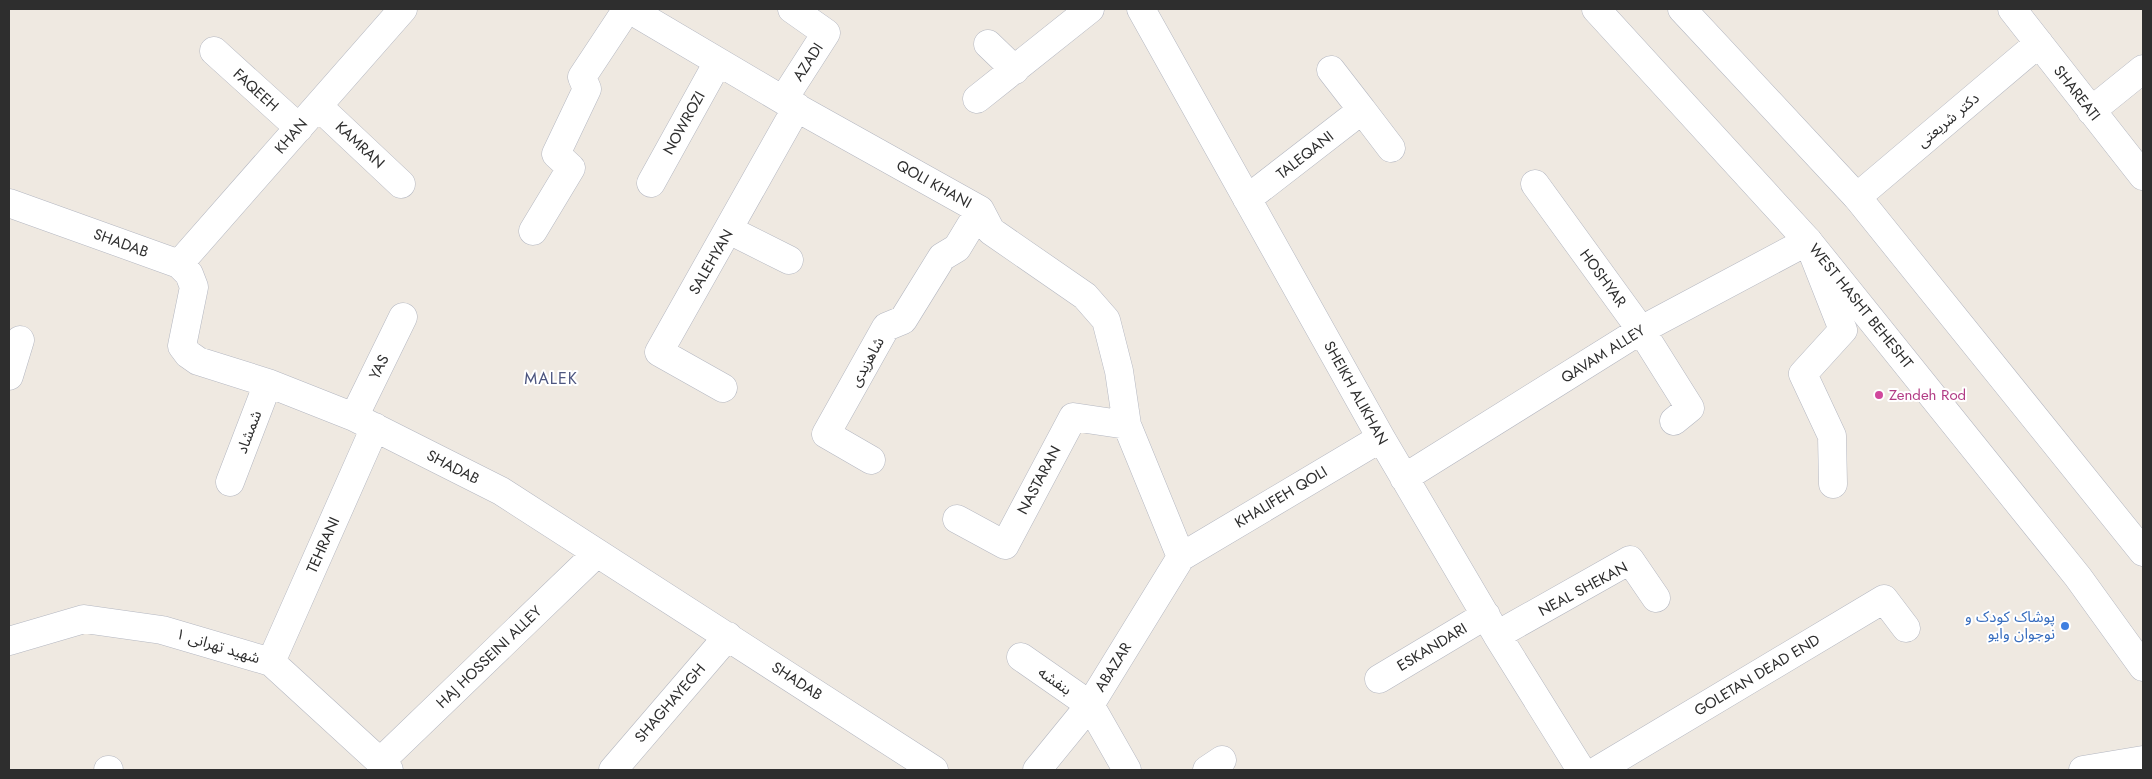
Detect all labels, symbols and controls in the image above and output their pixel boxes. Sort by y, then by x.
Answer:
street label: AZADI [787,38,829,86]
street label: SHAREATI [2048,61,2106,125]
street label: FAQEEH [228,63,284,117]
street label: NOWROZI [658,87,710,159]
street label: دکتر شریعتی [1912,87,1984,153]
street label: KHAN [269,113,313,159]
street label: KAMRAN [330,116,390,174]
street label: TALEQANI [1272,126,1338,184]
street label: QOLI KHANI [892,154,976,214]
street label: SHADAB [91,223,151,263]
street label: SALEHYAN [683,225,739,299]
street label: WEST HASHT BEHESHT [1804,239,1918,373]
street label: HOSHYAR [1574,245,1632,312]
street label: QAVAM ALLEY [1557,319,1650,389]
street label: شاهزیدی [844,333,890,391]
street label: SHEIKH ALIKHAN [1318,337,1394,449]
street label: YAS [364,351,394,383]
district label: MALEK [524,367,578,390]
place label: Zendeh Rod [1889,384,1966,406]
marker: Zendeh Rod [1873,389,1885,401]
street label: شمشاد [231,407,267,457]
street label: NASTARAN [1012,442,1066,518]
street label: SHADAB [423,444,483,490]
street label: KHALIFEH QOLI [1230,461,1332,533]
street label: TEHRANI [301,513,345,577]
street label: NEAL SHEKAN [1534,556,1632,622]
street label: HAJ HOSSEINI ALLEY [431,600,547,713]
place label: پوشاک کودک و نوجوان وایو [1965,606,2055,645]
street label: ESKANDARI [1393,617,1471,677]
marker: پوشاک کودک و نوجوان وایو [2059,620,2071,632]
street label: شهید تهرانی ۱ [173,623,263,669]
street label: GOLETAN DEAD END [1690,629,1824,721]
street label: ABAZAR [1089,638,1137,696]
street label: SHADAB [767,656,827,706]
street label: SHAGHAYEGH [629,659,711,747]
street label: بنفشه [1034,661,1076,701]

